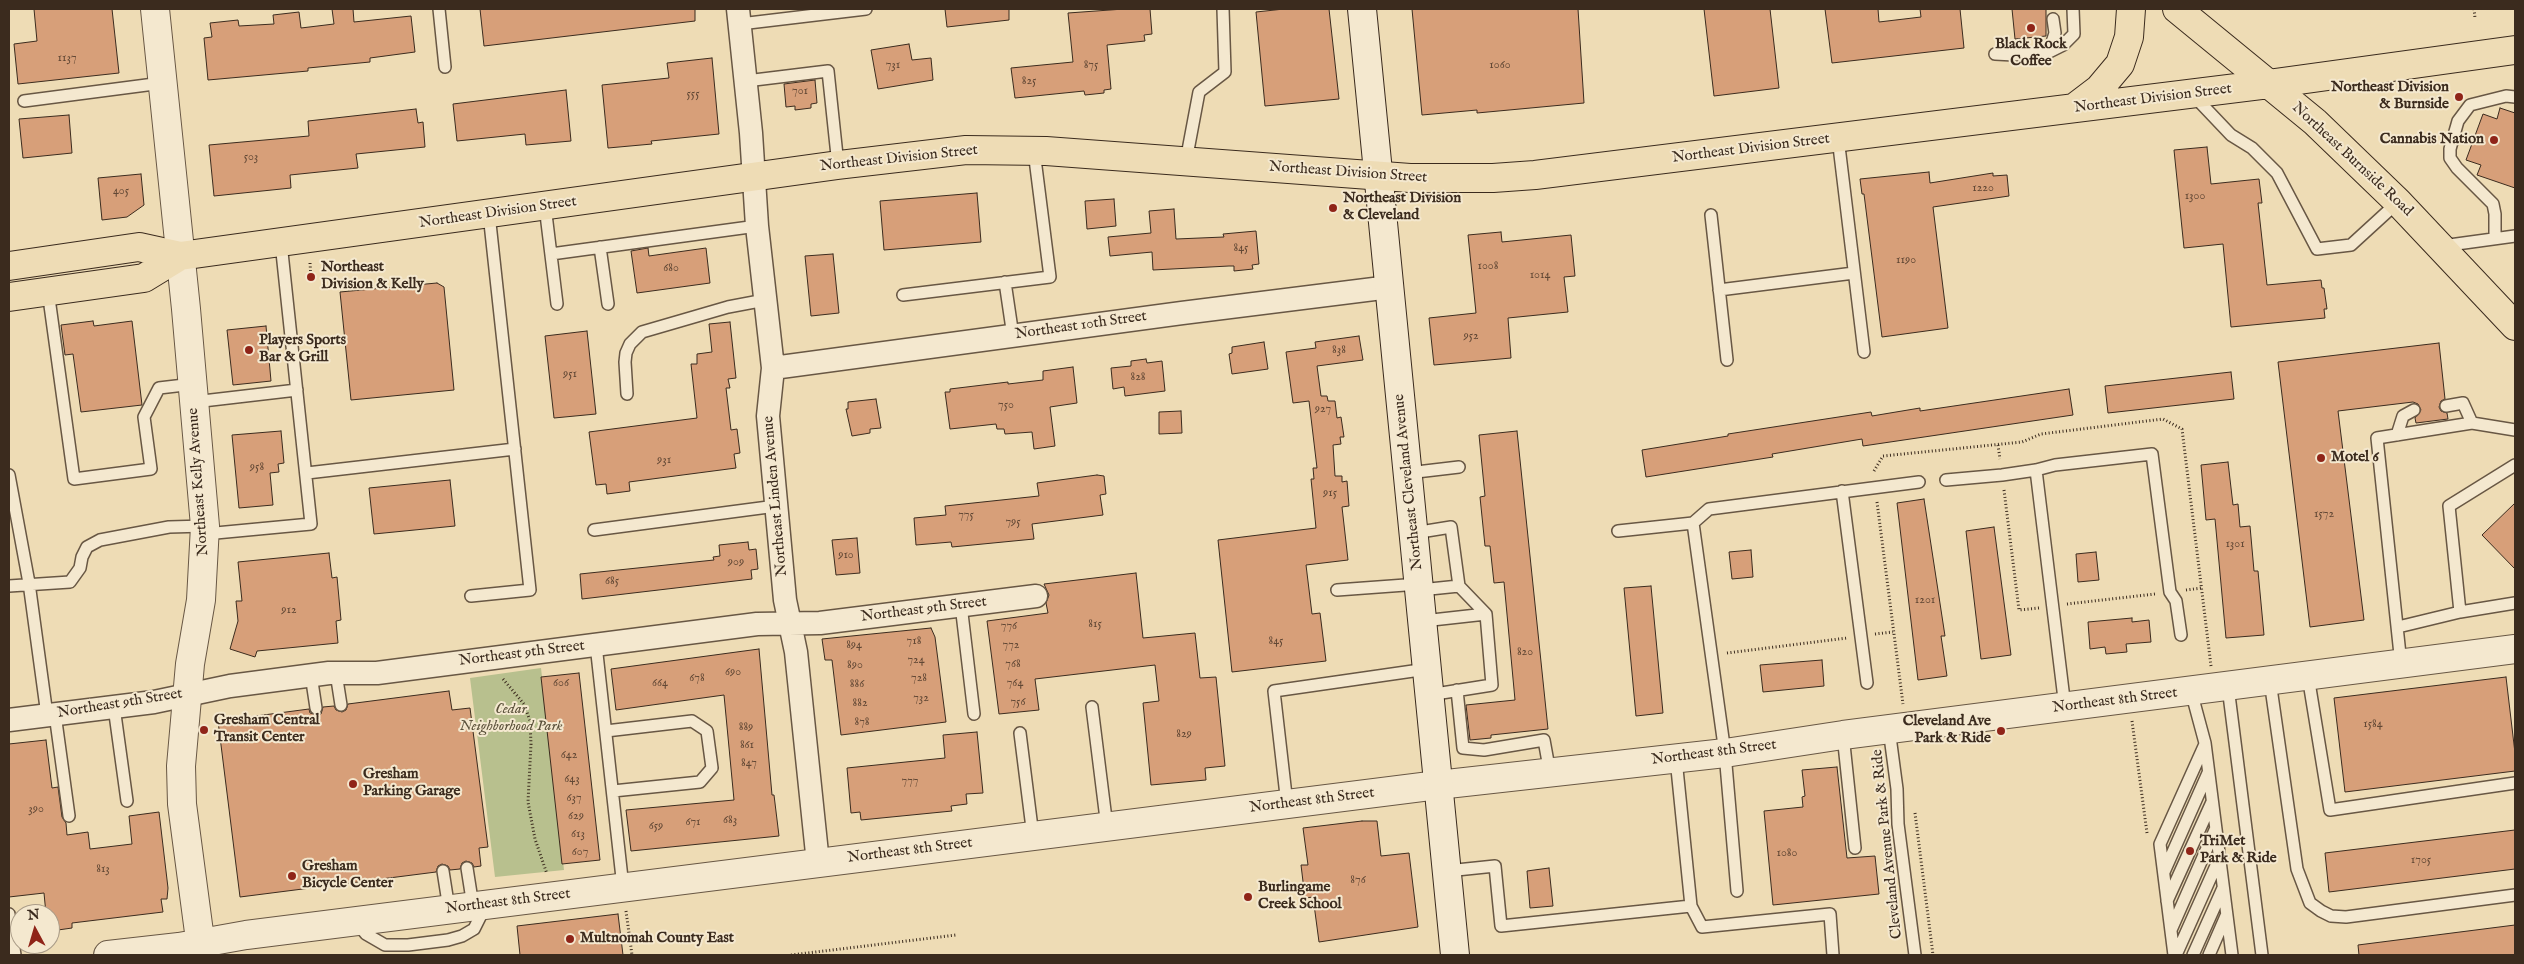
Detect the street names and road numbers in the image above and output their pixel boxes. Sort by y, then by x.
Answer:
street label: Northeast Division Street [2073,80,2233,118]
street label: Northeast Burnside Road [2288,99,2416,221]
street label: Northeast Division Street [1671,130,1831,168]
street label: Northeast Division Street [819,142,979,176]
street label: Northeast Division Street [1268,158,1428,188]
street label: Northeast Division Street [418,193,578,233]
street label: Northeast 10th Street [1014,308,1148,344]
street label: Northeast Cleveland Avenue [1391,393,1427,571]
street label: Northeast Kelly Avenue [185,407,213,557]
street label: Northeast Linden Avenue [760,415,792,577]
street label: Northeast 9th Street [860,593,988,627]
street label: Northeast 9th Street [458,637,586,671]
street label: Northeast 8th Street [2051,684,2179,718]
street label: Northeast 9th Street [56,685,184,723]
street label: Northeast 8th Street [1650,736,1778,770]
street label: Cleveland Avenue Park & Ride [1869,748,1907,940]
street label: Northeast 8th Street [1248,784,1376,818]
street label: Northeast 8th Street [846,834,974,868]
street label: Northeast 8th Street [444,885,572,919]

